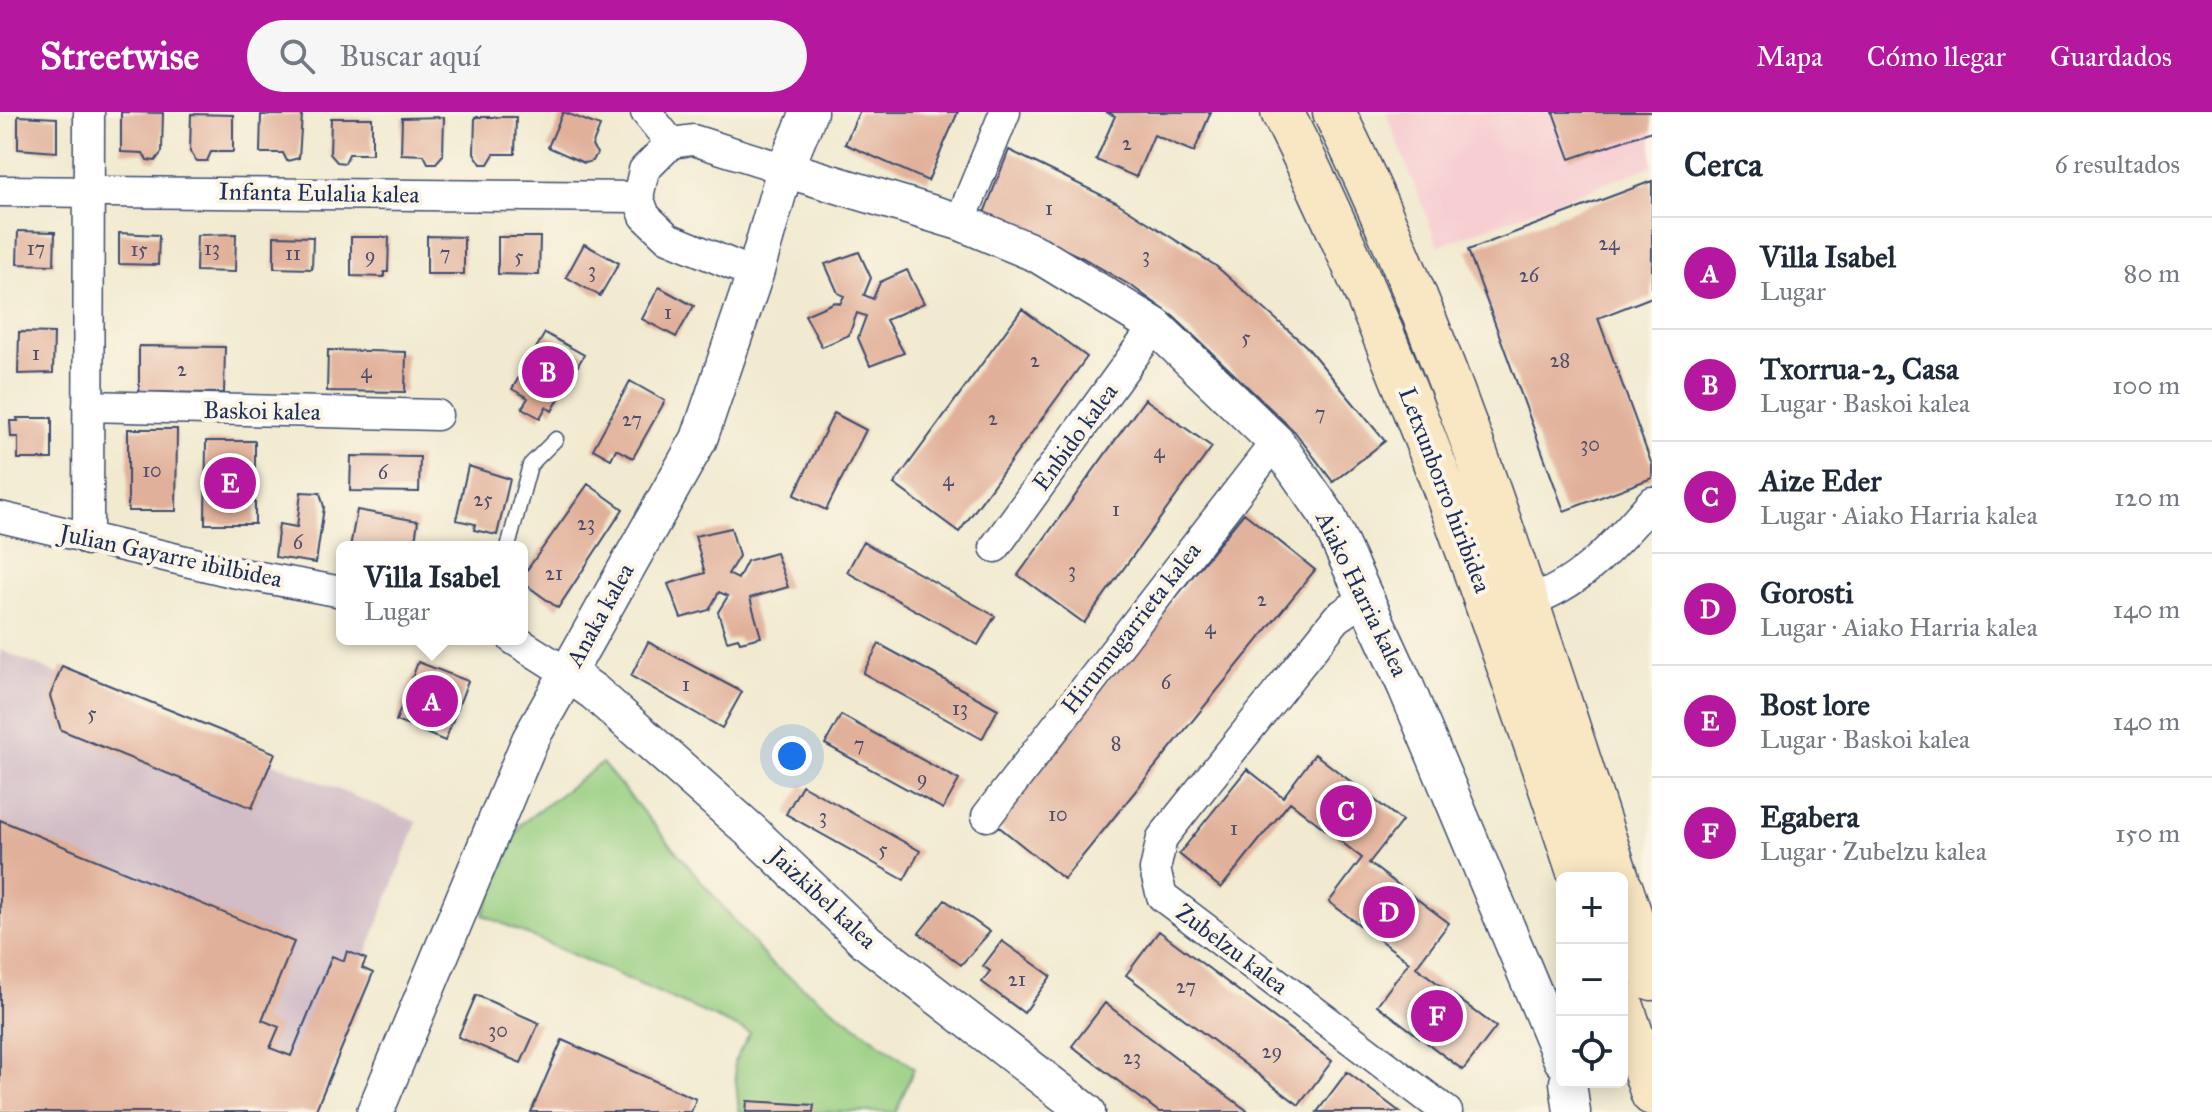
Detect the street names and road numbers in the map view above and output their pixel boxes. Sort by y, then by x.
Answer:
street label: Infanta Eulalia kalea [218,176,421,210]
street label: Enbido kalea [1026,377,1125,497]
street label: Letxunborro hiribidea [1392,383,1498,598]
street label: Baskoi kalea [203,395,322,427]
street label: Aiako Harria kalea [1309,506,1415,682]
street label: Julian Gayarre ibilbidea [54,517,286,594]
street label: Hirumugarrieta kalea [1055,536,1208,720]
street label: Anaka kalea [559,557,641,673]
street label: Jaizkibel kalea [761,839,883,956]
street label: Zubelzu kalea [1170,897,1295,1001]

